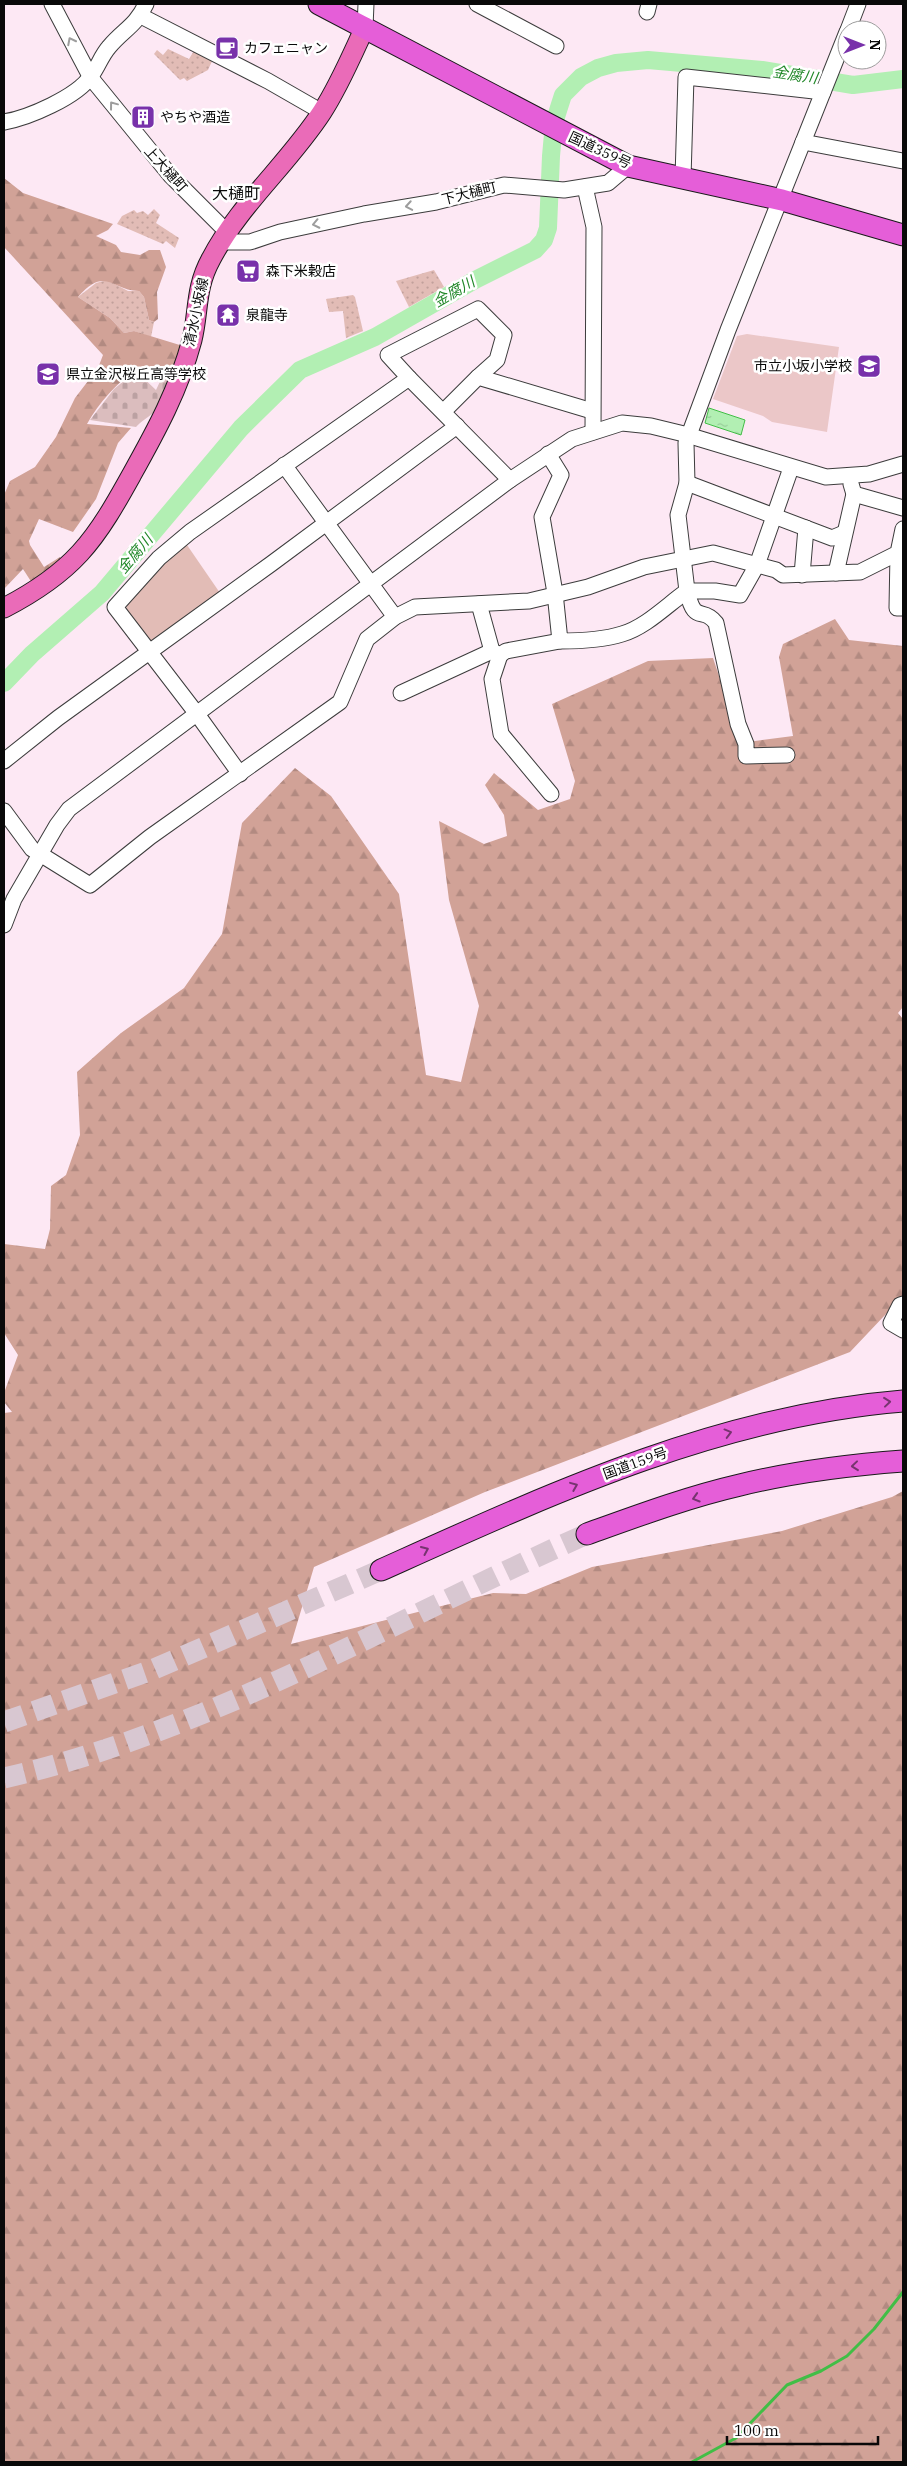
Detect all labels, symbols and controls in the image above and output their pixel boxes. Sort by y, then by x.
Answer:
north arrow [837,20,887,70]
cafe icon: カフェニャン [214,35,240,61]
one-way arrow [67,37,77,46]
place label: カフェニャン [244,39,328,57]
text: N [866,39,884,51]
water label: 金腐川 [771,62,821,88]
one-way arrow [110,102,118,111]
building icon: やちや酒造 [130,104,156,130]
place label: やちや酒造 [160,108,230,126]
street label: 国道359号 [566,128,634,172]
street label: 上大樋町 [141,142,191,196]
street label: 下大樋町 [440,177,498,209]
district label: 大樋町 [212,183,260,203]
one-way arrow [405,201,414,211]
one-way arrow [312,218,320,229]
supermarket icon: 森下米穀店 [235,258,261,284]
place label: 森下米穀店 [266,262,336,280]
water label: 金腐川 [430,271,480,311]
street label: 清水小坂線 [180,276,212,348]
temple icon: 泉龍寺 [215,302,241,328]
place label: 泉龍寺 [246,306,288,324]
school or university icon: 市立小坂小学校 [856,353,882,379]
place label: 市立小坂小学校 [754,357,852,375]
school or university icon: 県立金沢桜丘高等学校 [35,361,61,387]
place label: 県立金沢桜丘高等学校 [66,365,206,383]
water label: 金腐川 [113,529,158,577]
one-way arrow [884,1397,892,1408]
one-way arrow [723,1428,731,1438]
street label: 国道159号 [600,1443,670,1483]
one-way arrow [850,1460,858,1471]
one-way arrow [569,1482,578,1492]
one-way arrow [692,1492,700,1502]
one-way arrow [420,1546,429,1557]
scale bar [727,2414,878,2446]
text: 100 m [734,2421,779,2440]

